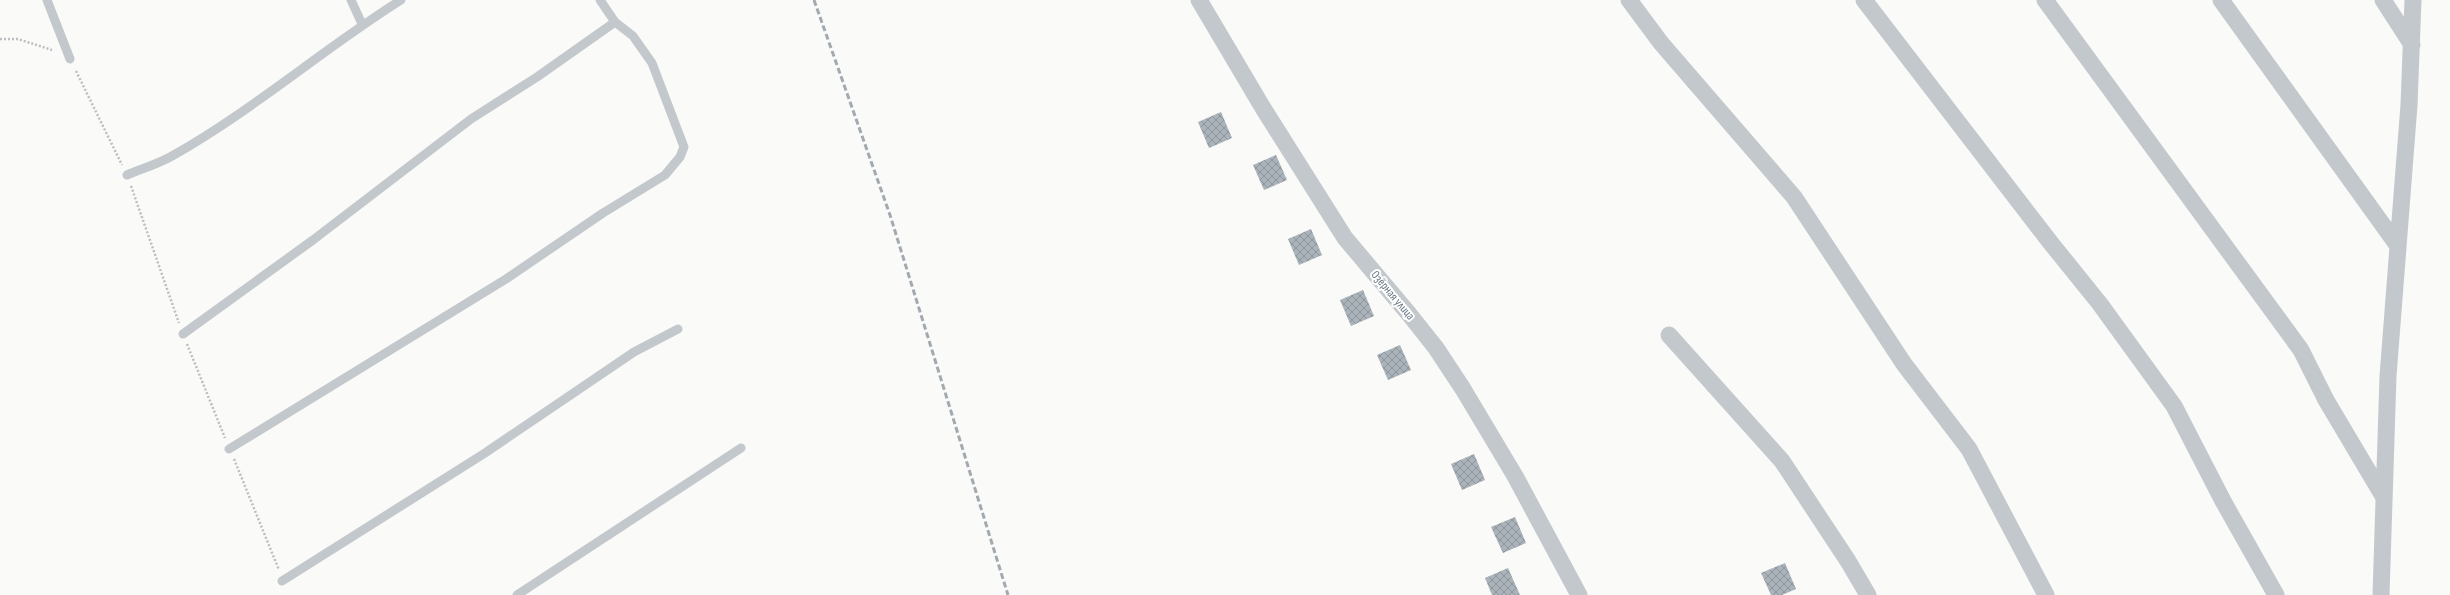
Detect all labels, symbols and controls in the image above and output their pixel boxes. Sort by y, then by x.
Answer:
street label: Озёрная улица [1368,268,1418,323]

